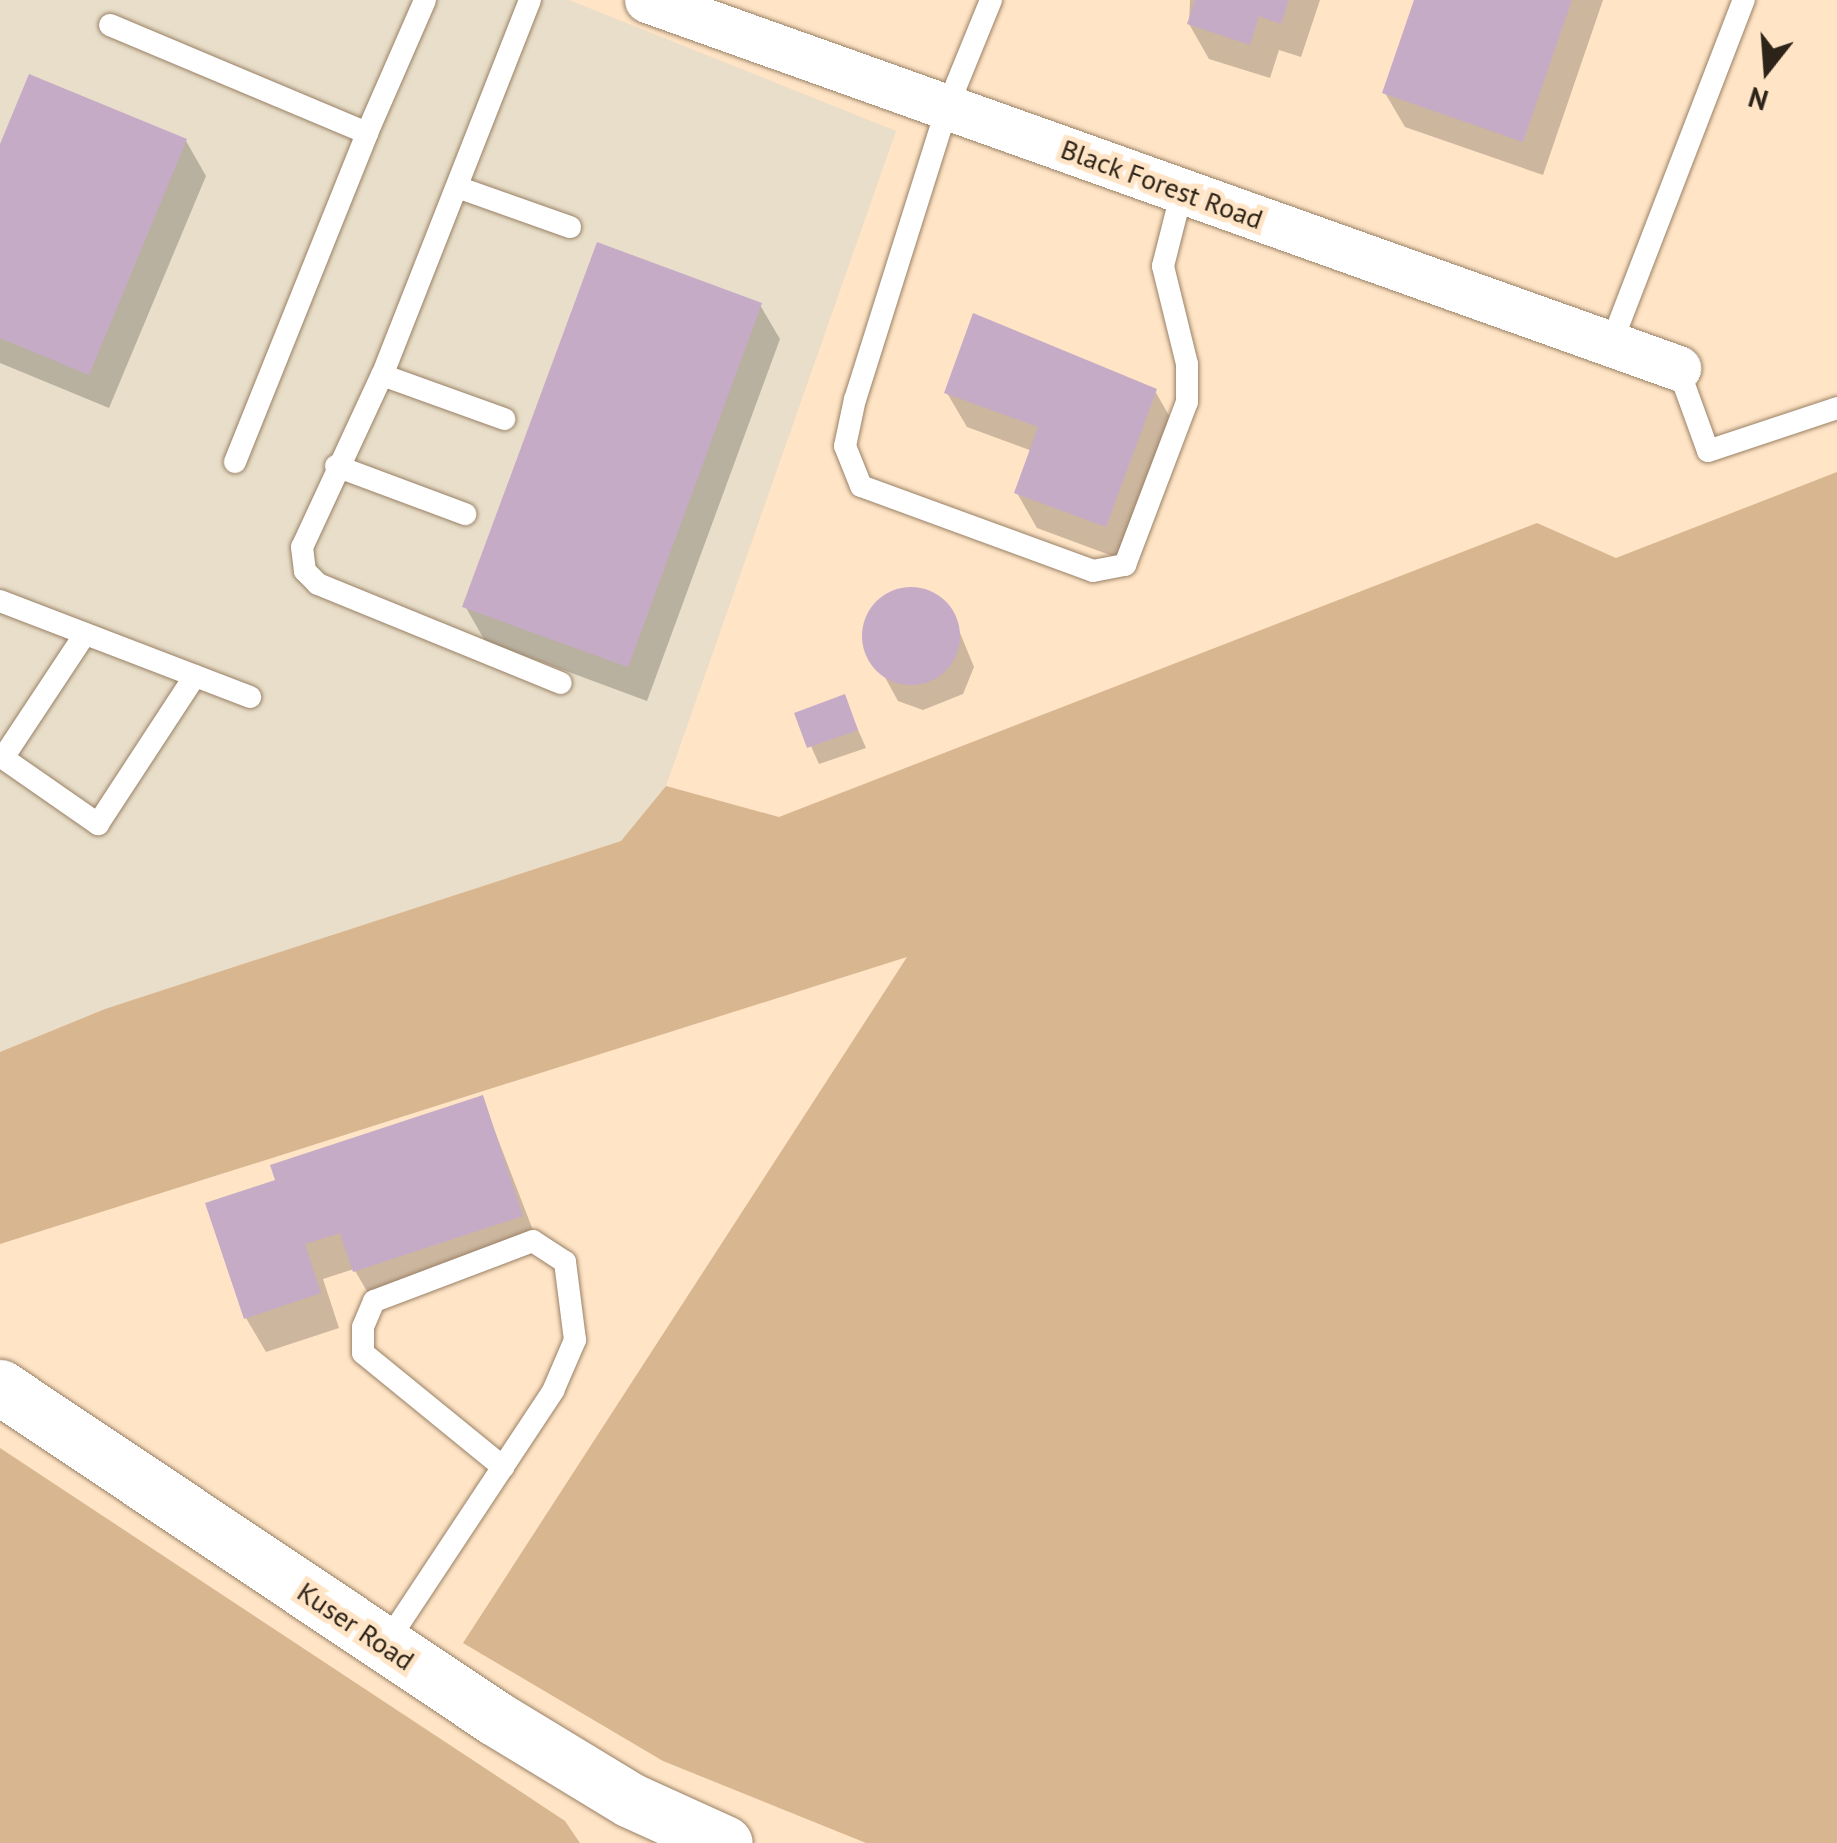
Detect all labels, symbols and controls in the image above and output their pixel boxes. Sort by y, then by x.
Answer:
north arrow [1717,20,1817,120]
text: N [1744,79,1772,120]
street label: Black Forest Road [1056,132,1268,236]
street label: Kuser Road [291,1575,421,1677]

